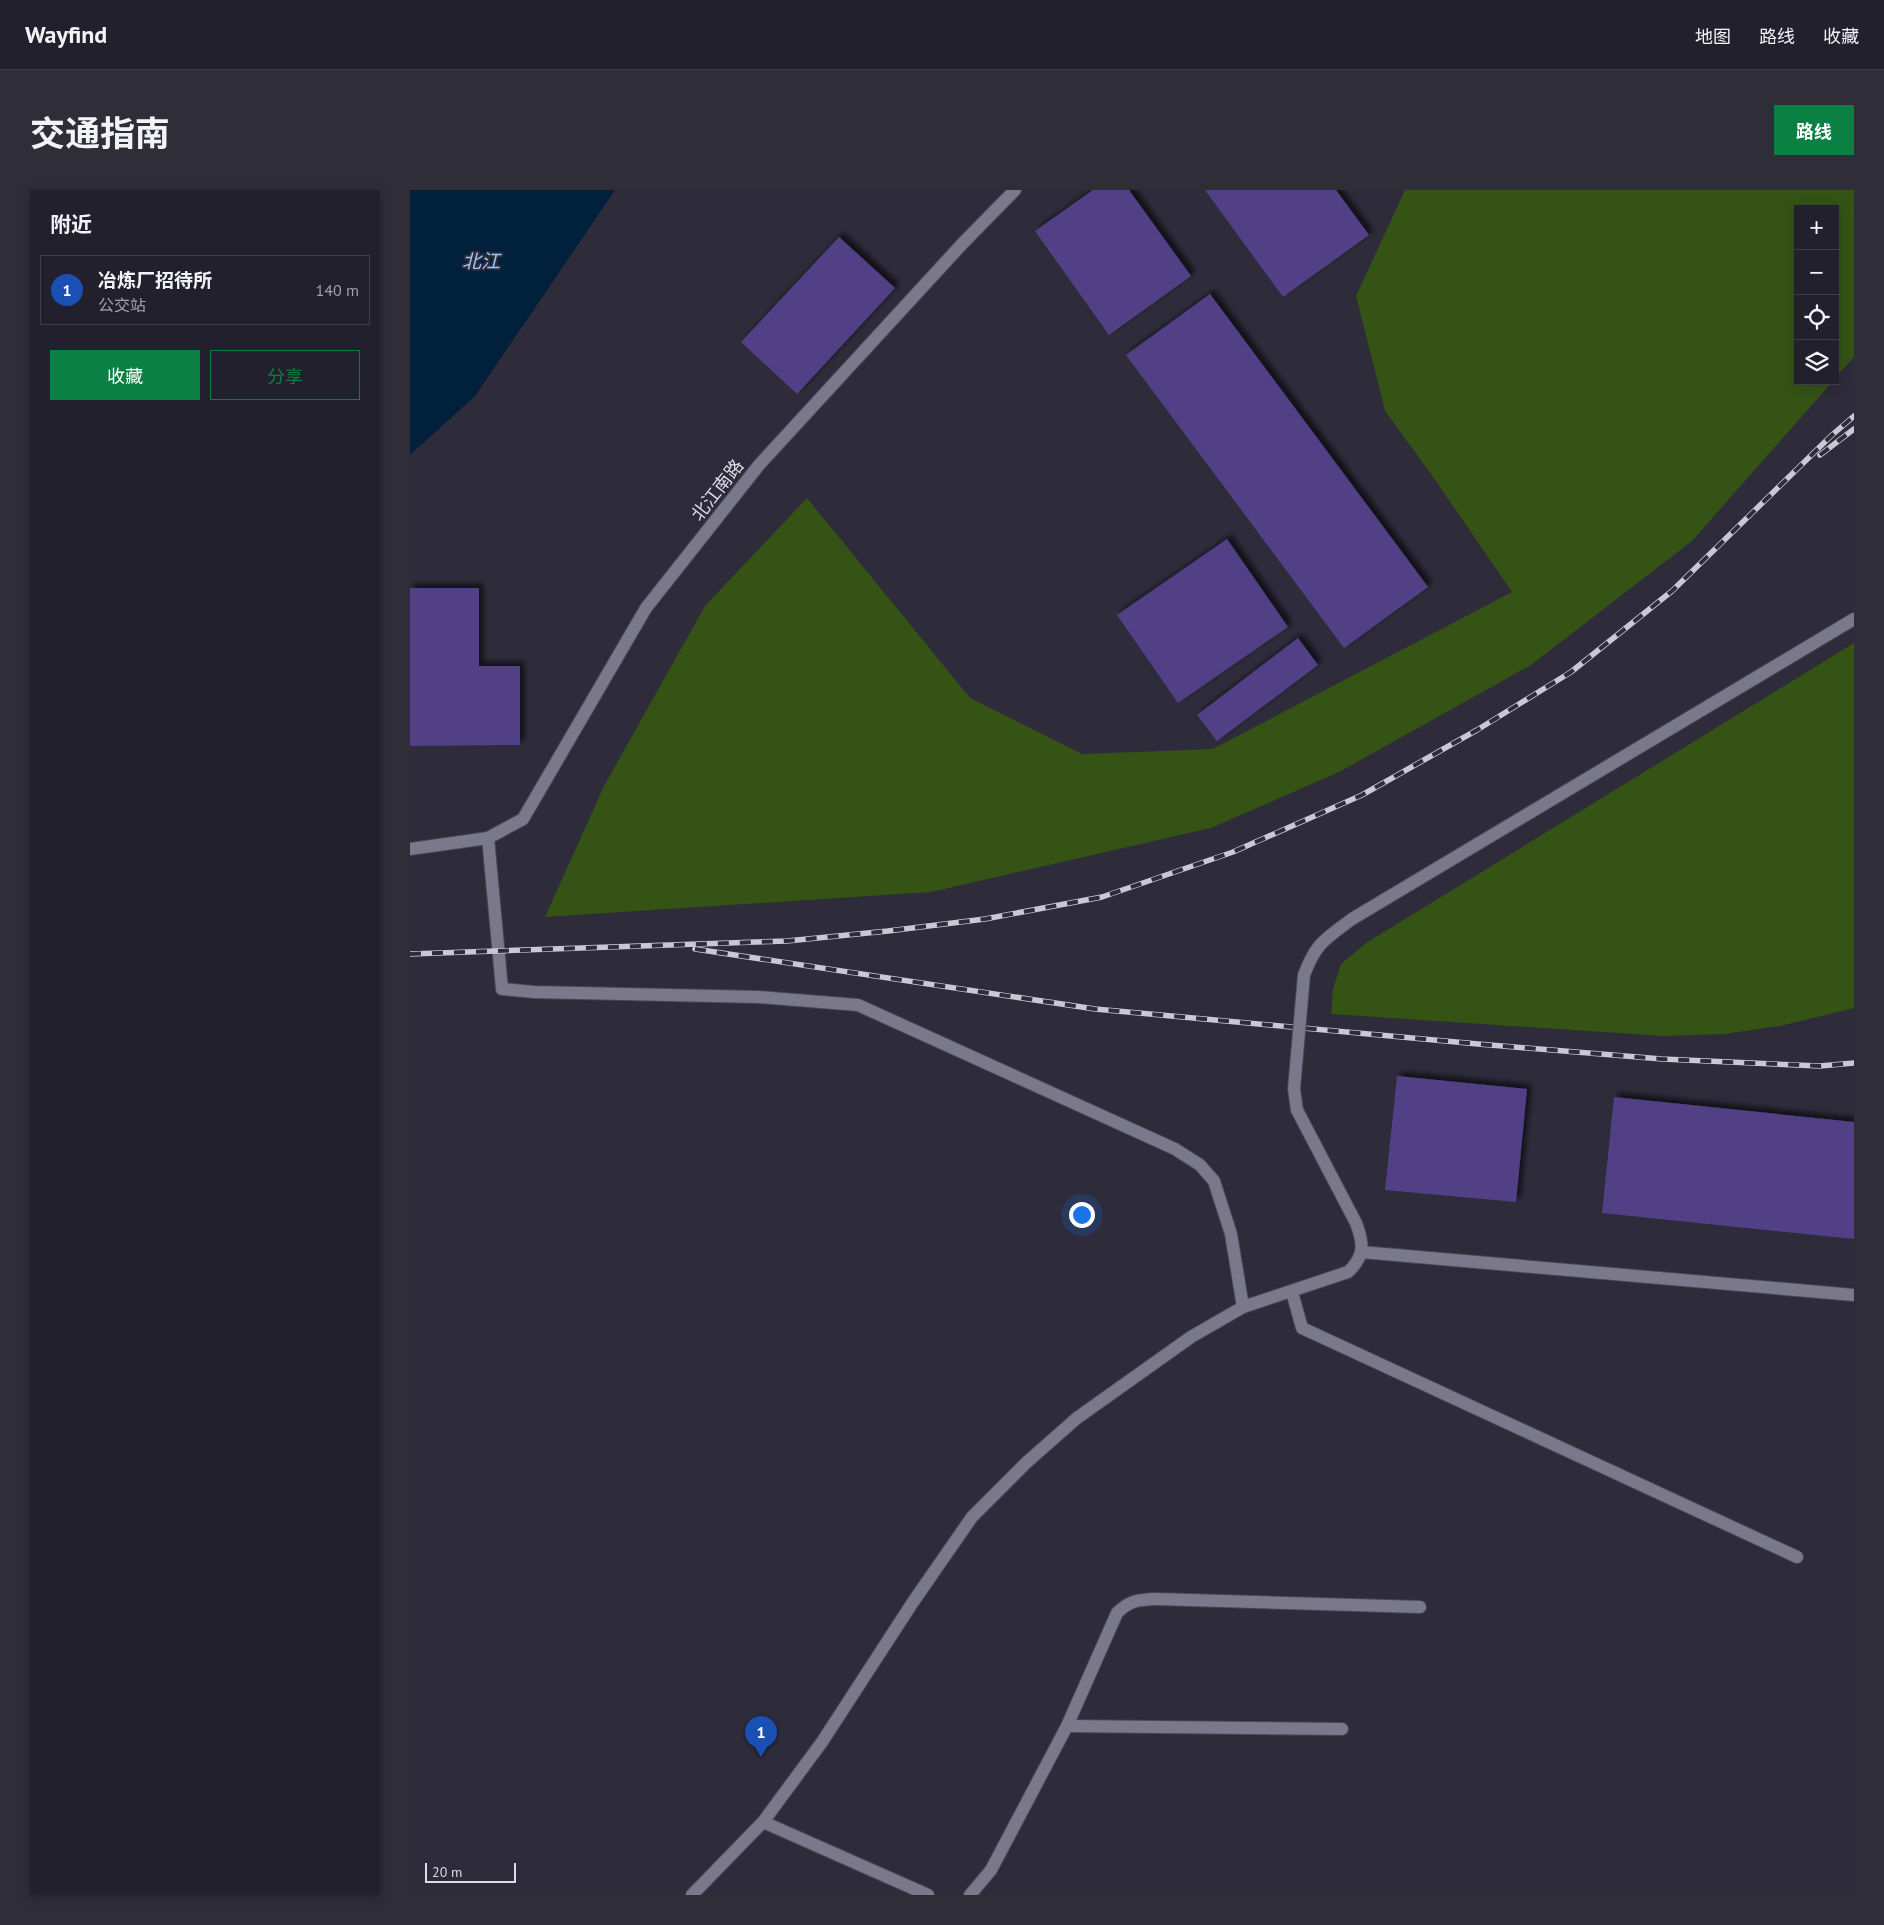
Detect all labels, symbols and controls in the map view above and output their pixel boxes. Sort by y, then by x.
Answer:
text: Wayfind [25,19,107,50]
text: 地图 [1695,25,1731,48]
text: 路线 [1759,25,1795,48]
text: 收藏 [1823,25,1859,48]
button: 路线 [1774,105,1854,155]
text: 交通指南 [30,110,170,156]
map controls [1794,205,1839,385]
button: + [1794,205,1839,250]
text: 附近 [50,211,92,238]
water label: 北江 [462,249,502,273]
button: − [1794,250,1839,295]
text: 冶炼厂招待所 [98,268,212,292]
text: 1 [62,280,72,300]
text: 140 m [316,280,359,300]
text: 公交站 [98,295,146,315]
button: locate [1794,295,1839,340]
button: layers [1794,340,1839,385]
button: 收藏 [50,350,200,400]
button: 分享 [210,350,360,400]
street label: 北江南路 [686,455,748,525]
your location [1069,1202,1095,1228]
pin: 1 [745,1716,777,1757]
scale bar [425,1860,516,1883]
text: 20 m [432,1863,462,1881]

